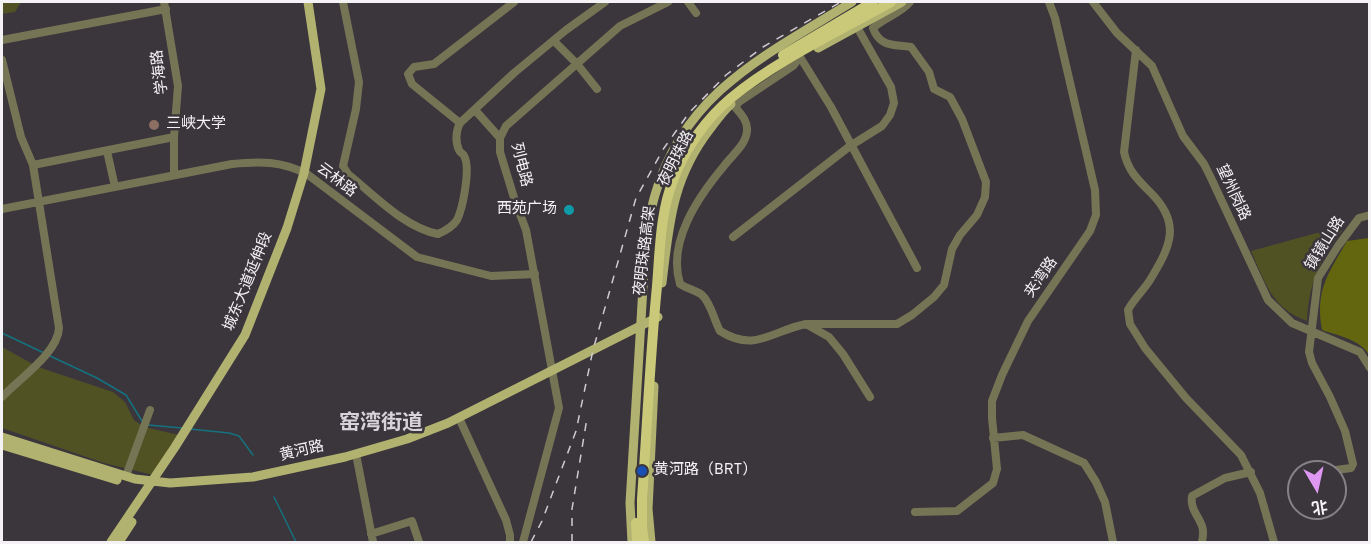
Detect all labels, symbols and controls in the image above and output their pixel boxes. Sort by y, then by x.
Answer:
street label: 学海路 [149,49,173,95]
place label: 三峡大学 [166,116,226,134]
marker: 三峡大学 [147,118,161,132]
street label: 夜明珠路 [655,128,699,190]
street label: 列电路 [506,141,534,189]
street label: 云林路 [313,160,359,202]
street label: 望州岗路 [1211,162,1253,224]
place label: 西苑广场 [497,201,557,219]
marker: 西苑广场 [562,203,576,217]
street label: 夜明珠路高架 [632,205,660,297]
street label: 镇镜山路 [1302,214,1350,274]
street label: 城东大道延伸段 [221,230,277,334]
street label: 夹湾路 [1022,254,1062,302]
district label: 窑湾街道 [339,412,423,438]
street label: 黄河路 [278,438,326,466]
north arrow [1287,460,1347,520]
place label: 黄河路（BRT） [654,462,757,480]
marker: 黄河路（BRT） [635,464,649,478]
text: 北 [1310,495,1329,517]

